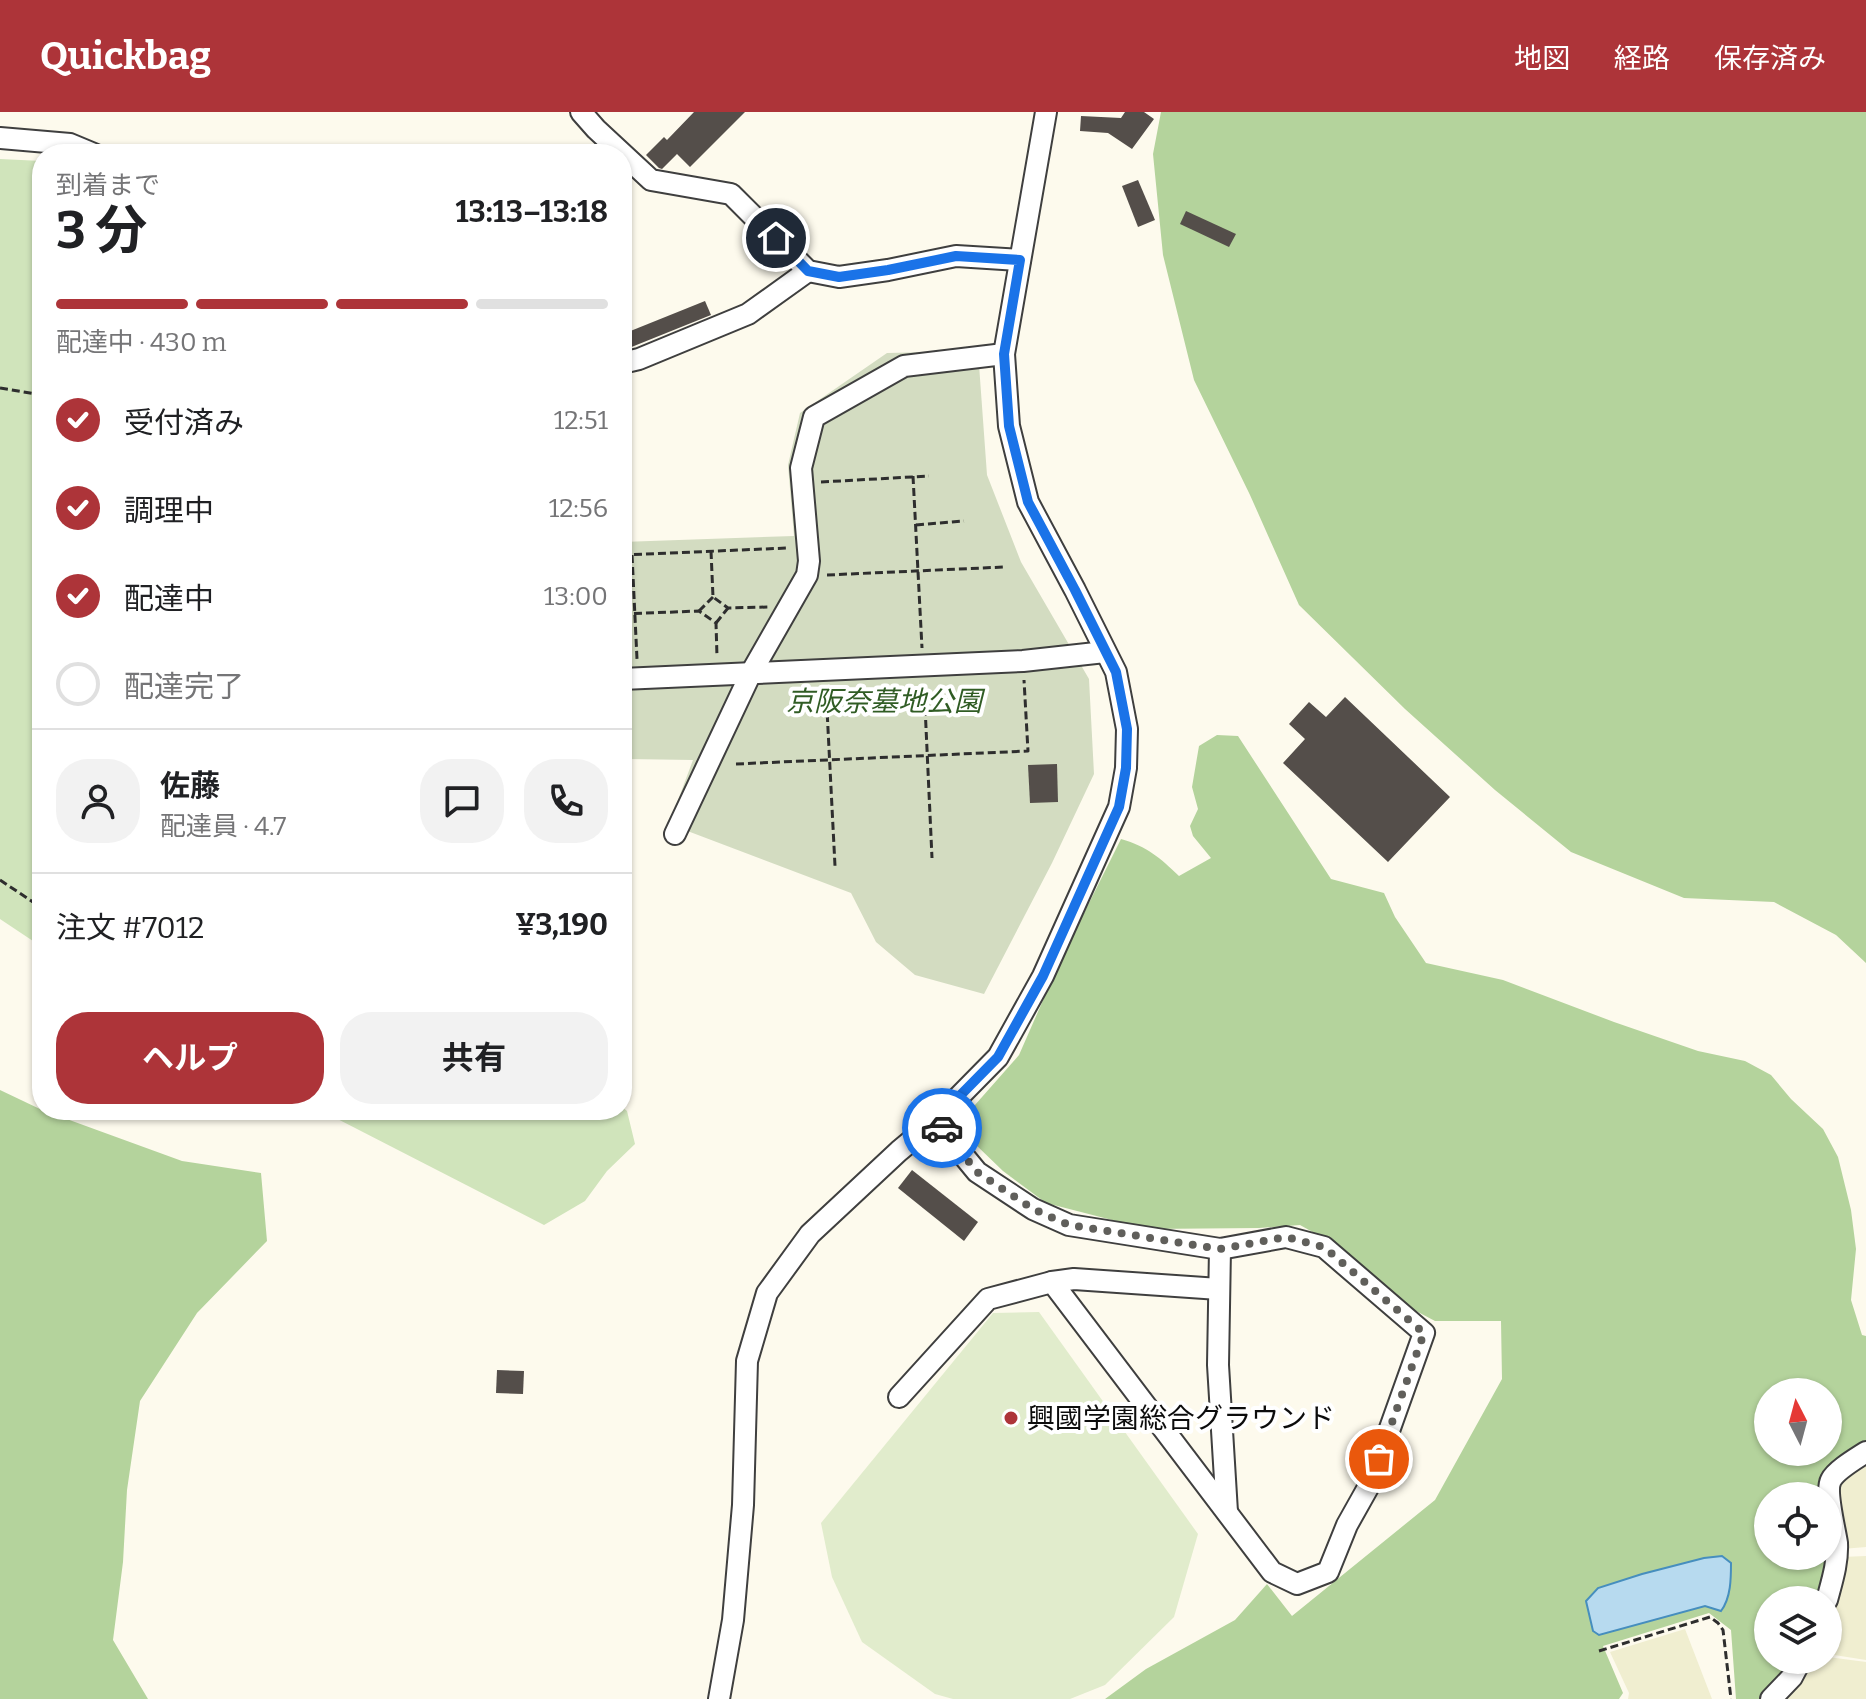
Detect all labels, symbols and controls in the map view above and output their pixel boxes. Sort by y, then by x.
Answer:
text: Quickbag [40,33,211,79]
text: 地図 [1514,42,1570,75]
text: 経路 [1614,42,1670,75]
text: 保存済み [1714,42,1826,75]
text: 到着まで [56,170,160,201]
text: 13:13–13:18 [456,194,608,230]
text: 3 分 [56,199,147,262]
pin [742,204,810,272]
icon: home [754,216,798,260]
text: 配達中 · 430 m [56,327,227,358]
icon: check [56,398,100,442]
text: 受付済み [124,405,244,441]
text: 12:51 [554,405,608,436]
icon: check [56,486,100,530]
text: 調理中 [124,493,214,529]
text: 12:56 [549,493,608,524]
icon: check [56,574,100,618]
text: 配達中 [124,581,214,617]
text: 13:00 [544,581,608,612]
text: 配達完了 [124,669,244,705]
park label: 京阪奈墓地公園 [786,685,986,718]
button: person [56,759,140,843]
button: chat [420,759,504,843]
button: phone [524,759,608,843]
text: 佐藤 [160,768,220,804]
text: 配達員 · 4.7 [160,811,286,842]
text: ¥3,190 [515,907,608,943]
text: 注文 #7012 [56,910,204,946]
button: ヘルプ [56,1012,324,1104]
button: 共有 [340,1012,608,1104]
courier [902,1088,982,1168]
icon: car [920,1106,964,1150]
north arrow [1754,1378,1842,1466]
map controls [1754,1378,1842,1674]
place label: 興國学園総合グラウンド [1027,1402,1335,1435]
marker: 興國学園総合グラウンド [1002,1409,1020,1427]
pin [1345,1425,1413,1493]
icon: bag [1357,1437,1401,1481]
button: locate [1754,1482,1842,1570]
button: layers [1754,1586,1842,1674]

